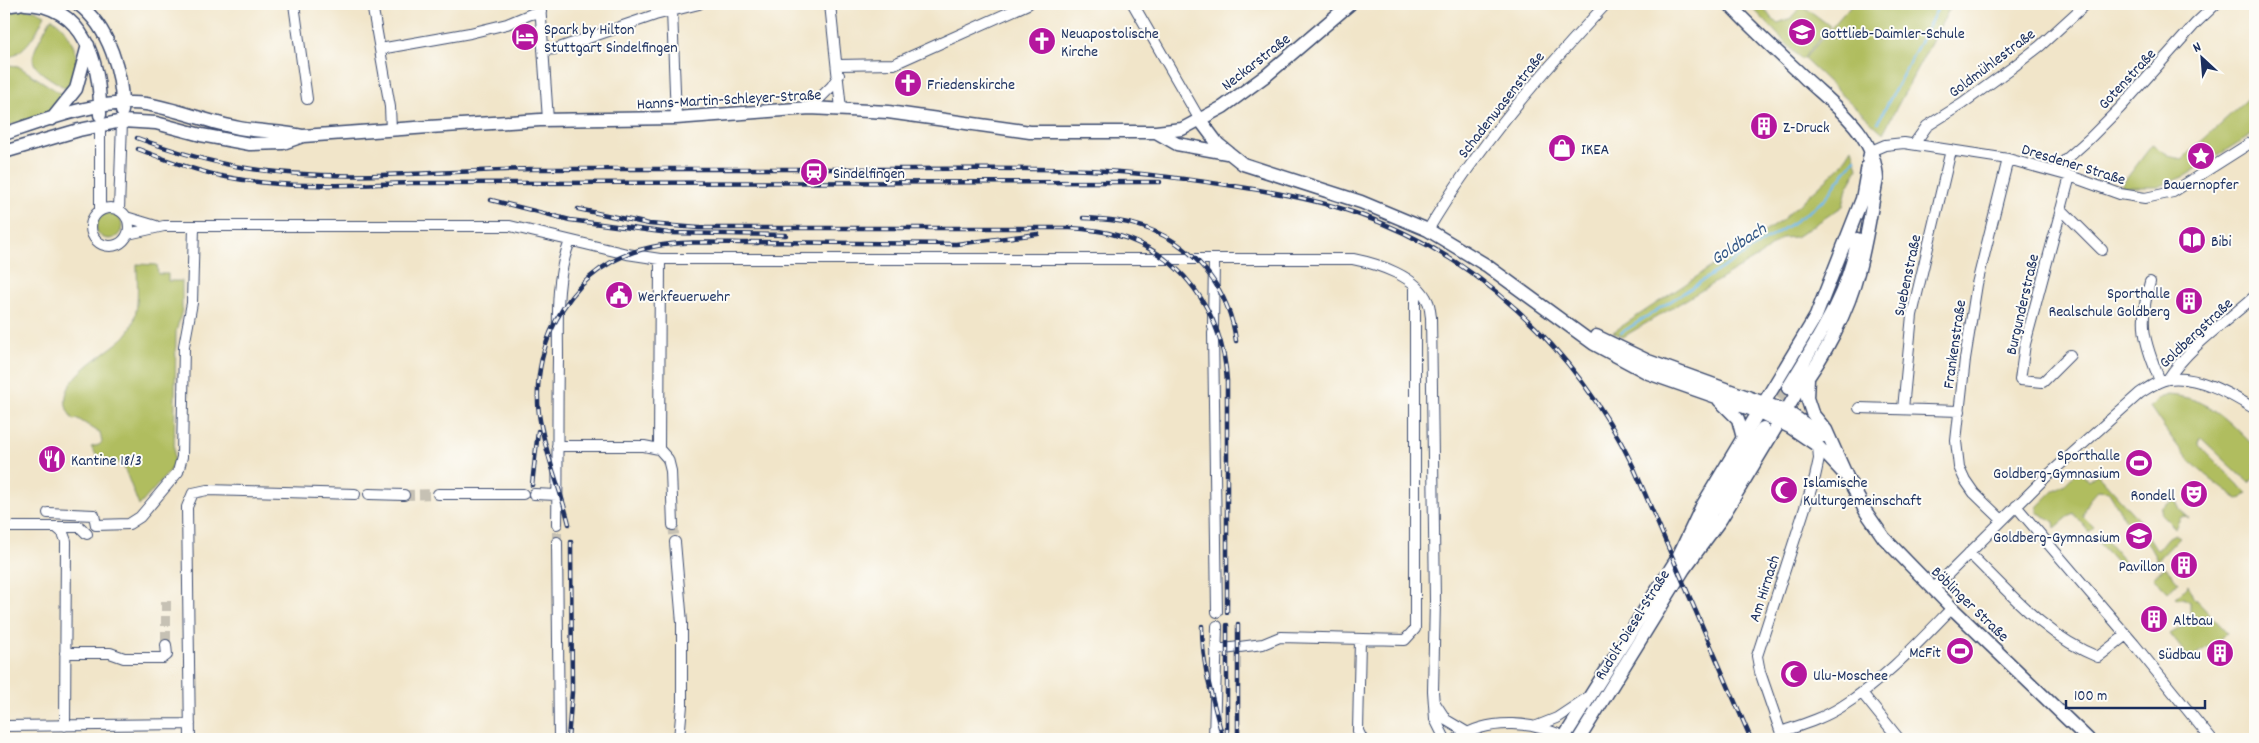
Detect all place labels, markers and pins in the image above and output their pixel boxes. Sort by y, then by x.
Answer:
school or university icon: Gottlieb-Daimler-Schule [1787,17,1817,47]
place label: Spark by Hilton Stuttgart Sindelfingen [544,19,678,60]
hotel icon: Spark by Hilton Stuttgart Sindelfingen [510,22,540,52]
place label: Neuapostolische Kirche [1061,23,1159,64]
place label: Gottlieb-Daimler-Schule [1821,23,1965,46]
church icon: Neuapostolische Kirche [1027,26,1057,56]
church icon: Friedenskirche [893,68,923,98]
place label: Friedenskirche [927,74,1015,97]
building icon: Z-Druck [1749,111,1779,141]
place label: Z-Druck [1783,117,1830,140]
shop icon: IKEA [1547,133,1577,163]
place label: IKEA [1581,139,1610,162]
place icon: Bauernopfer [2186,141,2216,171]
station icon: Sindelfingen [799,157,829,187]
place label: Sindelfingen [833,163,905,186]
place label: Bauernopfer [2163,174,2239,197]
library icon: Bibi [2177,225,2207,255]
place label: Bibi [2211,231,2231,254]
public building icon: Werkfeuerwehr [604,280,634,310]
place label: Sporthalle Realschule Goldberg [2049,283,2170,324]
place label: Werkfeuerwehr [638,286,730,309]
building icon: Sporthalle Realschule Goldberg [2174,286,2204,316]
restaurant icon: Kantine 18/3 [37,444,67,474]
place label: Sporthalle Goldberg-Gymnasium [1993,445,2120,486]
sports icon: Sporthalle Goldberg-Gymnasium [2124,448,2154,478]
place label: Kantine 18/3 [71,450,142,473]
place label: Islamische Kulturgemeinschaft [1803,472,1922,513]
mosque icon: Islamische Kulturgemeinschaft [1769,475,1799,505]
theatre icon: Rondell [2179,479,2209,509]
place label: Rondell [2131,485,2175,508]
school or university icon: Goldberg-Gymnasium [2124,521,2154,551]
place label: Goldberg-Gymnasium [1993,527,2120,550]
building icon: Pavillon [2169,550,2199,580]
place label: Pavillon [2119,556,2165,579]
building icon: Altbau [2139,604,2169,634]
place label: Altbau [2173,610,2213,633]
sports icon: McFit [1945,636,1975,666]
building icon: Südbau [2205,638,2235,668]
place label: McFit [1909,642,1941,665]
place label: Südbau [2158,644,2201,667]
mosque icon: Ulu-Moschee [1779,659,1809,689]
place label: Ulu-Moschee [1813,665,1888,688]

